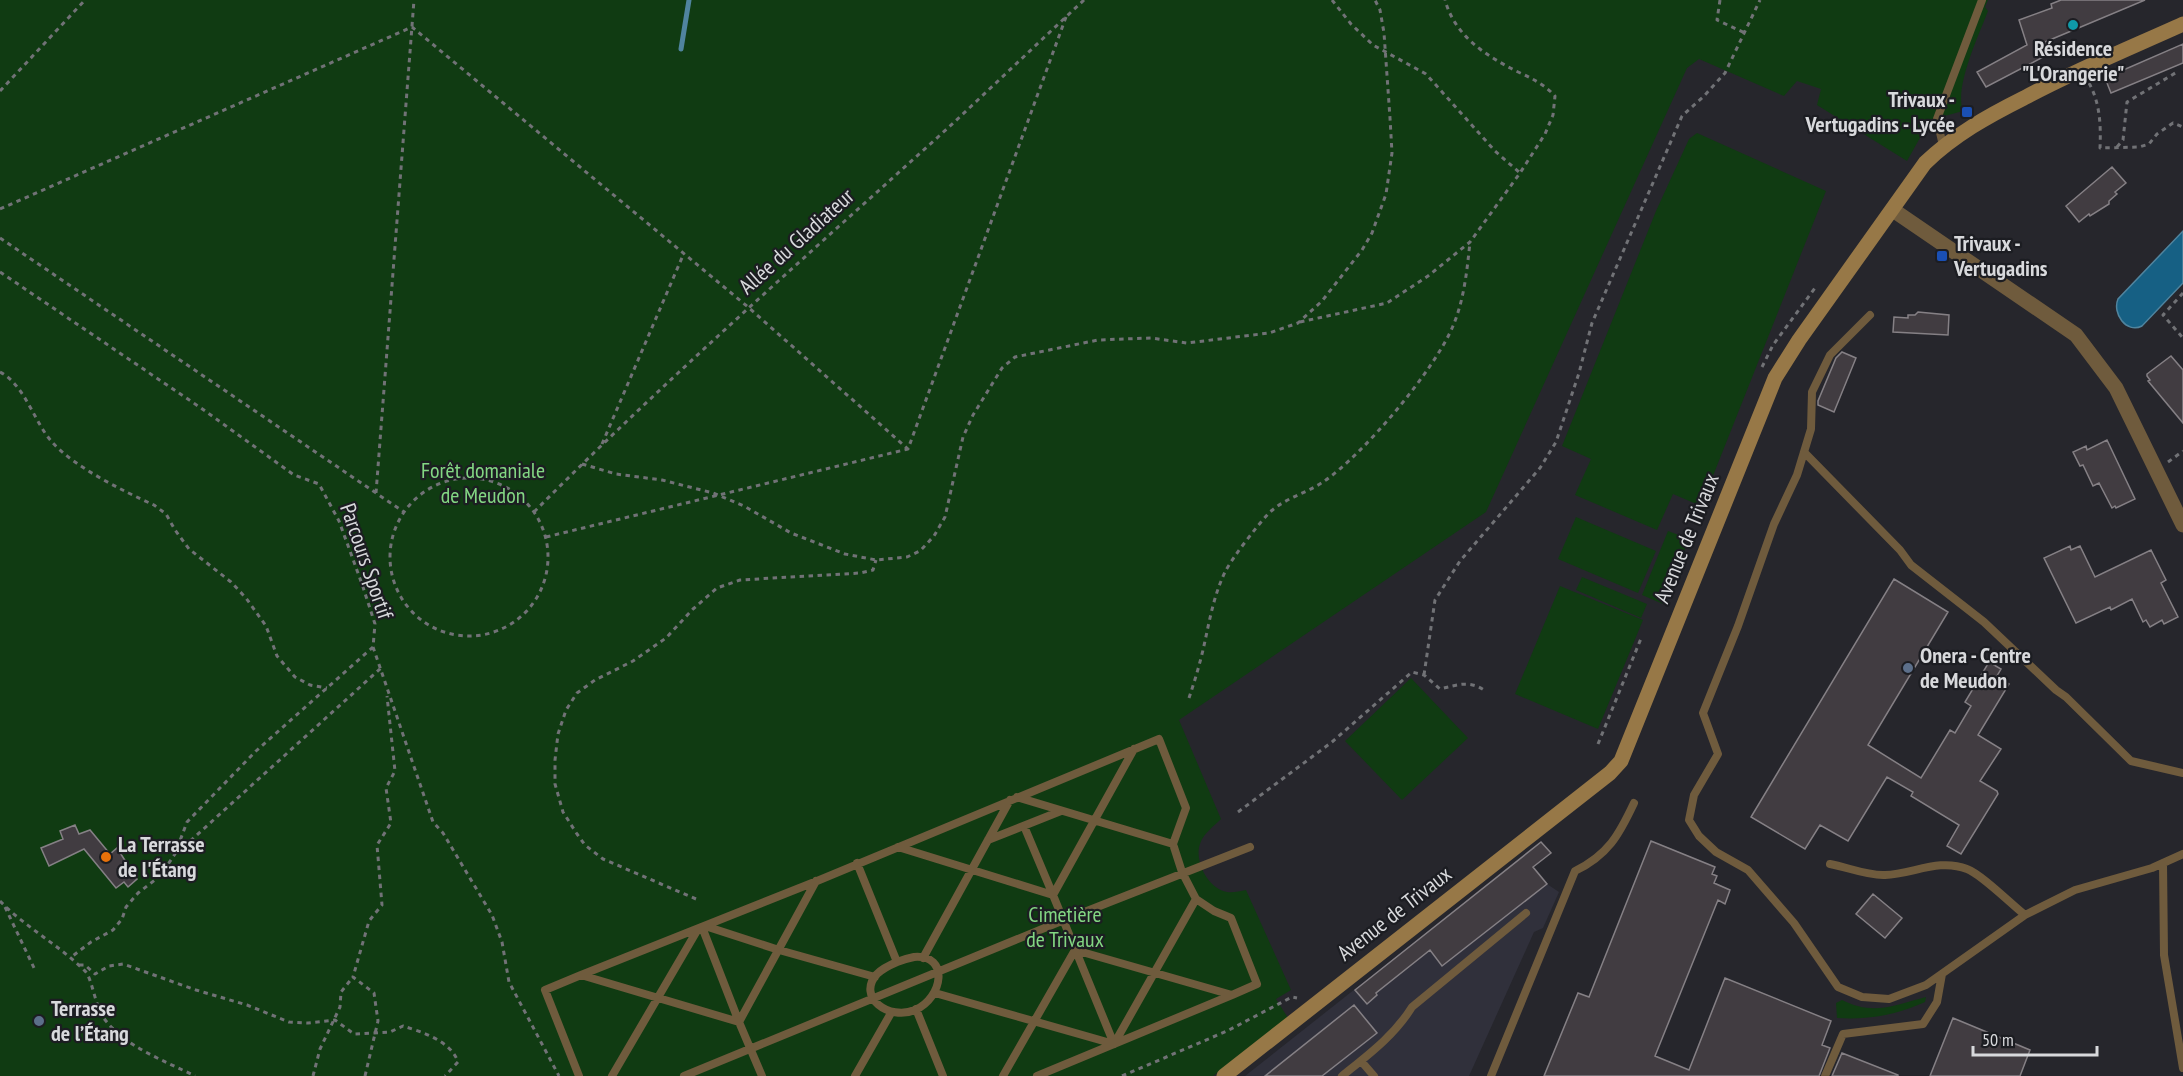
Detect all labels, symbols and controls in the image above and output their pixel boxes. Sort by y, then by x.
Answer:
marker: Résidence "L'Orangerie" [2066,18,2080,32]
place label: Résidence "L'Orangerie" [2022,34,2124,87]
place label: Trivaux - Vertugadins - Lycée [1805,85,1955,138]
marker: Trivaux - Vertugadins - Lycée [1960,105,1974,119]
street label: Allée du Gladiateur [733,182,859,300]
place label: Trivaux - Vertugadins [1953,229,2048,282]
marker: Trivaux - Vertugadins [1935,249,1949,263]
park label: Forêt domaniale de Meudon [421,456,545,509]
street label: Avenue de Trivaux [1647,469,1725,607]
street label: Parcours Sportif [334,500,400,624]
place label: Onera - Centre de Meudon [1920,641,2031,694]
marker: Onera - Centre de Meudon [1901,661,1915,675]
place label: La Terrasse de l'Étang [118,830,205,883]
marker: La Terrasse de l'Étang [99,850,113,864]
street label: Avenue de Trivaux [1331,860,1457,966]
park label: Cimetière de Trivaux [1026,900,1104,953]
place label: Terrasse de l’Étang [51,994,129,1047]
marker: Terrasse de l’Étang [32,1014,46,1028]
scale bar [1973,1019,2098,1057]
text: 50 m [1982,1028,2014,1051]

